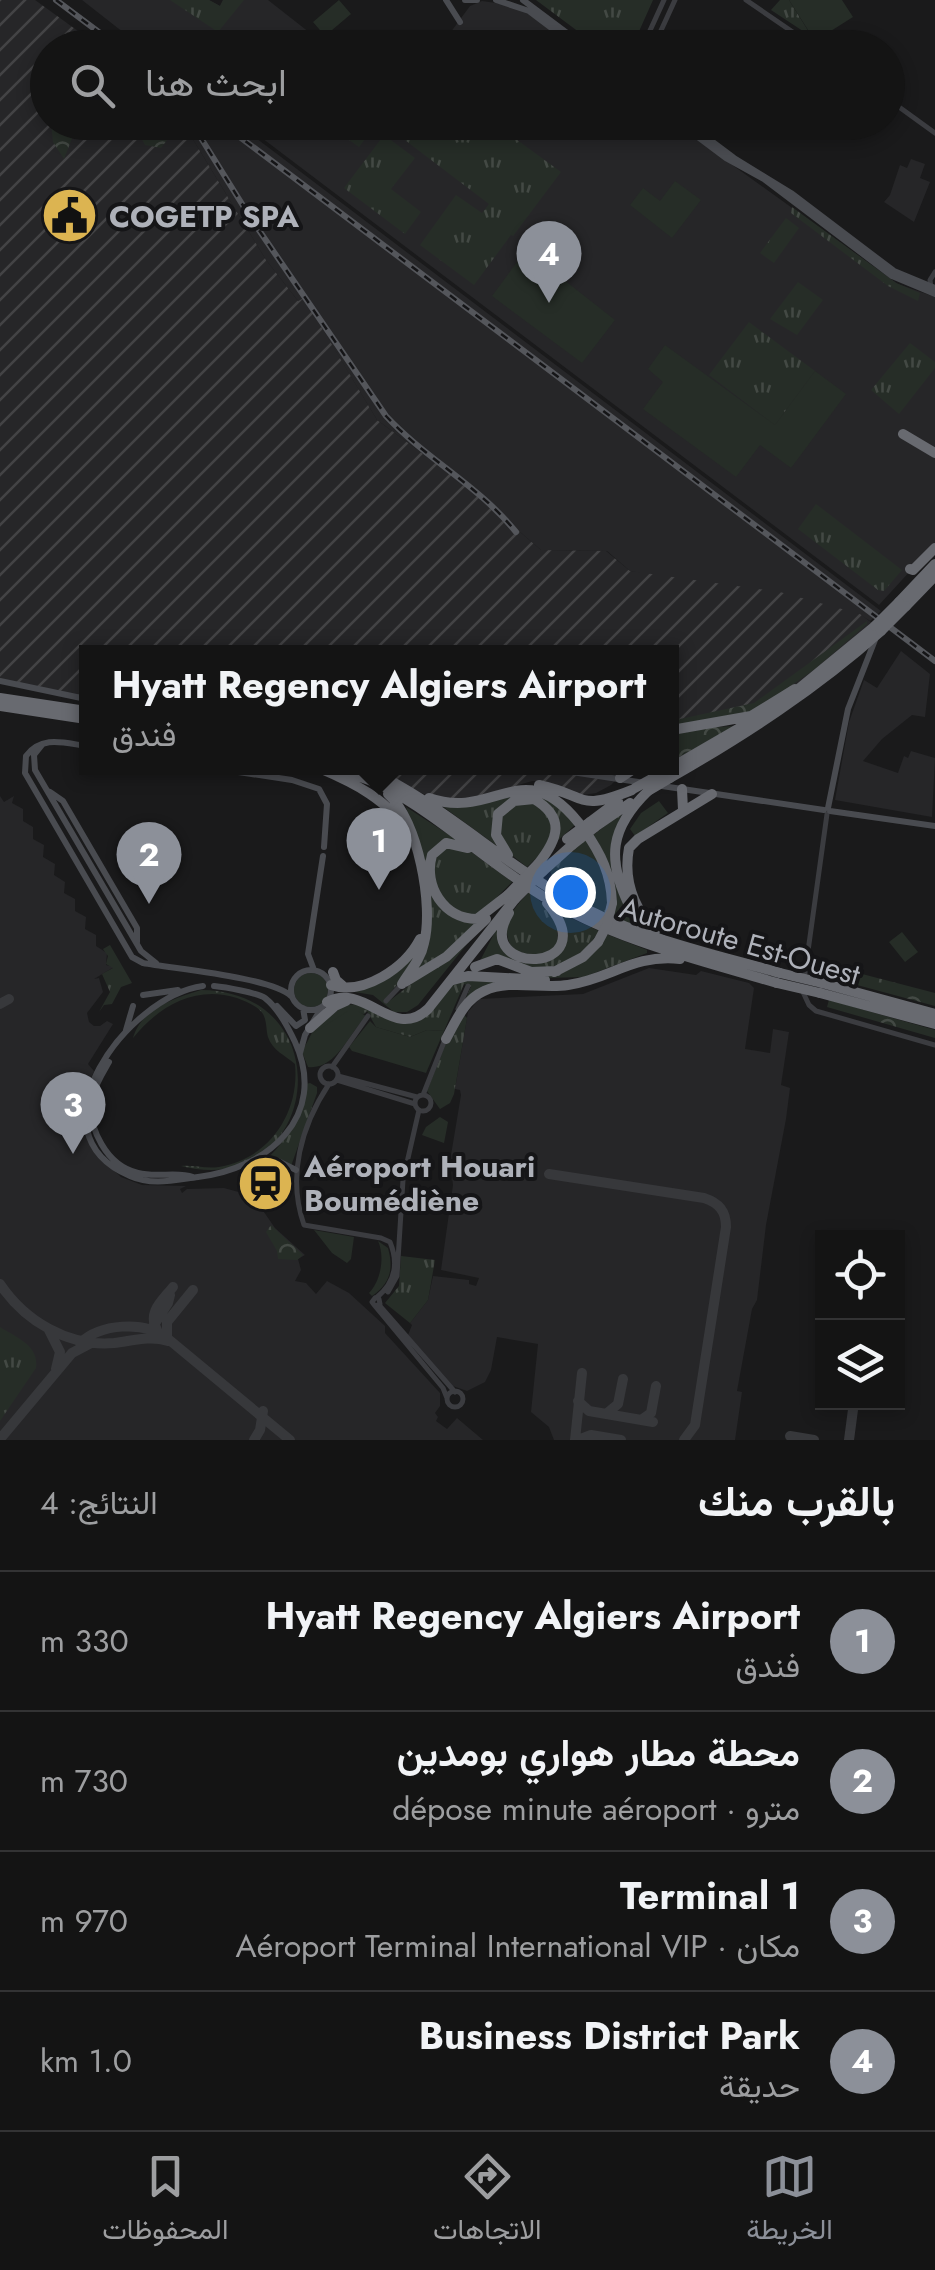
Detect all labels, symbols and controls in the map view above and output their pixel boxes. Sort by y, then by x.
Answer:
search box [30,30,905,140]
text: ابحث هنا [145,55,287,110]
icon: search [65,58,120,113]
public building icon: COGETP SPA [40,186,100,246]
place label: COGETP SPA [109,195,300,238]
pin: 4 [516,220,582,303]
popup [79,645,679,775]
text: Hyatt Regency Algiers Airport [112,657,646,712]
text: فندق [112,712,176,758]
pin: 1 [346,808,412,890]
pin: 2 [116,822,182,904]
your location [545,867,596,918]
street label: Autoroute Est-Ouest [615,886,866,996]
pin: 3 [40,1072,106,1154]
place label: Aéroport Houari Boumédiène [303,1145,535,1222]
station icon: Aéroport Houari Boumédiène [235,1153,295,1213]
map controls [815,1230,905,1410]
button: locate [815,1230,905,1320]
button: layers [815,1320,905,1410]
text: بالقرب منك [698,1471,895,1532]
text: النتائج: 4 [40,1480,158,1526]
text: Hyatt Regency Algiers Airport [266,1588,800,1643]
text: 330 m [40,1618,129,1664]
text: 1 [854,1618,871,1664]
text: فندق [735,1643,800,1689]
text: محطة مطار هواري بومدين [397,1725,800,1780]
text: 730 m [40,1758,128,1804]
text: 2 [852,1758,873,1804]
text: مترو · dépose minute aéroport [392,1786,800,1832]
text: Terminal 1 [620,1868,800,1923]
text: 970 m [40,1898,128,1944]
text: 3 [853,1898,872,1944]
text: مكان · Aéroport Terminal International VIP [236,1923,800,1969]
text: Business District Park [419,2008,800,2063]
text: 1.0 km [40,2038,132,2084]
text: 4 [851,2038,874,2084]
text: حديقة [719,2063,800,2109]
tab: المحفوظات [102,2149,228,2254]
tab: الاتجاهات [433,2149,542,2254]
tab: الخريطة [746,2149,833,2254]

